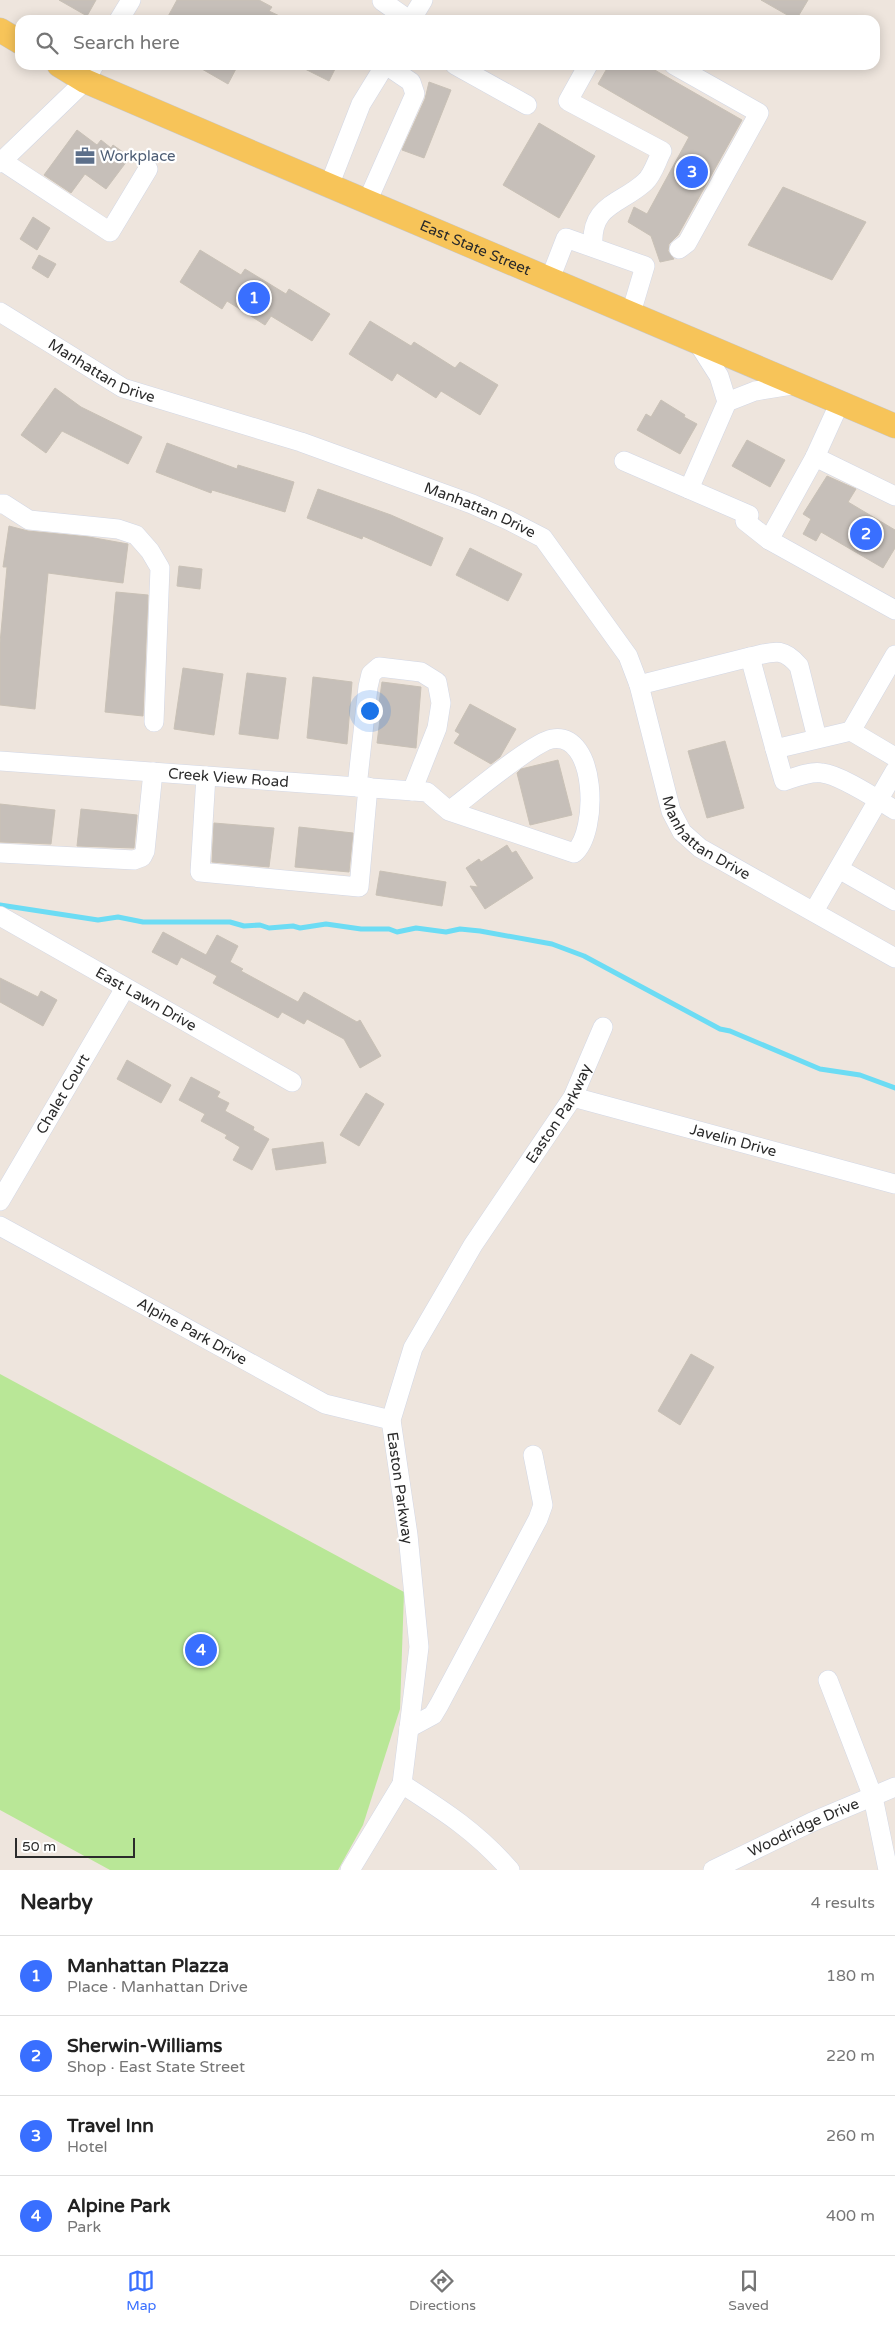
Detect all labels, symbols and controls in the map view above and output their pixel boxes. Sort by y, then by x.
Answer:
search box [15,15,880,70]
icon: search [33,29,61,57]
text: Search here [73,32,180,54]
office icon: Workplace [74,145,96,167]
place label: Workplace [100,147,176,165]
pin: 3 [676,153,708,191]
street label: East State Street [417,216,534,279]
pin: 1 [238,279,270,317]
street label: Manhattan Drive [45,335,157,406]
street label: Manhattan Drive [422,478,539,542]
pin: 2 [850,515,882,553]
your location [357,698,383,724]
street label: Creek View Road [167,764,289,791]
street label: Manhattan Drive [658,794,753,883]
street label: East Lawn Drive [92,963,200,1035]
street label: Chalet Court [32,1051,93,1137]
street label: Easton Parkway [522,1061,595,1167]
street label: Javelin Drive [688,1120,779,1161]
street label: Alpine Park Drive [134,1294,250,1369]
street label: Easton Parkway [383,1431,417,1545]
pin: 4 [185,1631,217,1669]
street label: Woodridge Drive [745,1794,862,1861]
scale bar [15,1835,135,1858]
text: 50 m [22,1838,56,1855]
text: Nearby [20,1890,93,1915]
text: 4 results [811,1893,875,1913]
text: Manhattan Plazza [67,1955,229,1977]
text: 1 [31,1966,41,1986]
text: 180 m [826,1966,875,1986]
text: Place · Manhattan Drive [67,1977,248,1997]
text: Sherwin-Williams [67,2035,222,2057]
text: 2 [31,2046,41,2066]
text: 220 m [826,2046,875,2066]
text: Shop · East State Street [67,2057,245,2077]
text: Travel Inn [67,2115,154,2137]
text: 3 [31,2126,41,2146]
text: 260 m [826,2126,875,2146]
text: Hotel [67,2137,108,2157]
text: Alpine Park [67,2195,170,2217]
text: 4 [31,2206,41,2226]
text: 400 m [826,2206,875,2226]
text: Park [67,2217,101,2237]
tab: Map [126,2267,156,2314]
tab: Directions [409,2267,476,2314]
tab: Saved [728,2267,769,2314]

